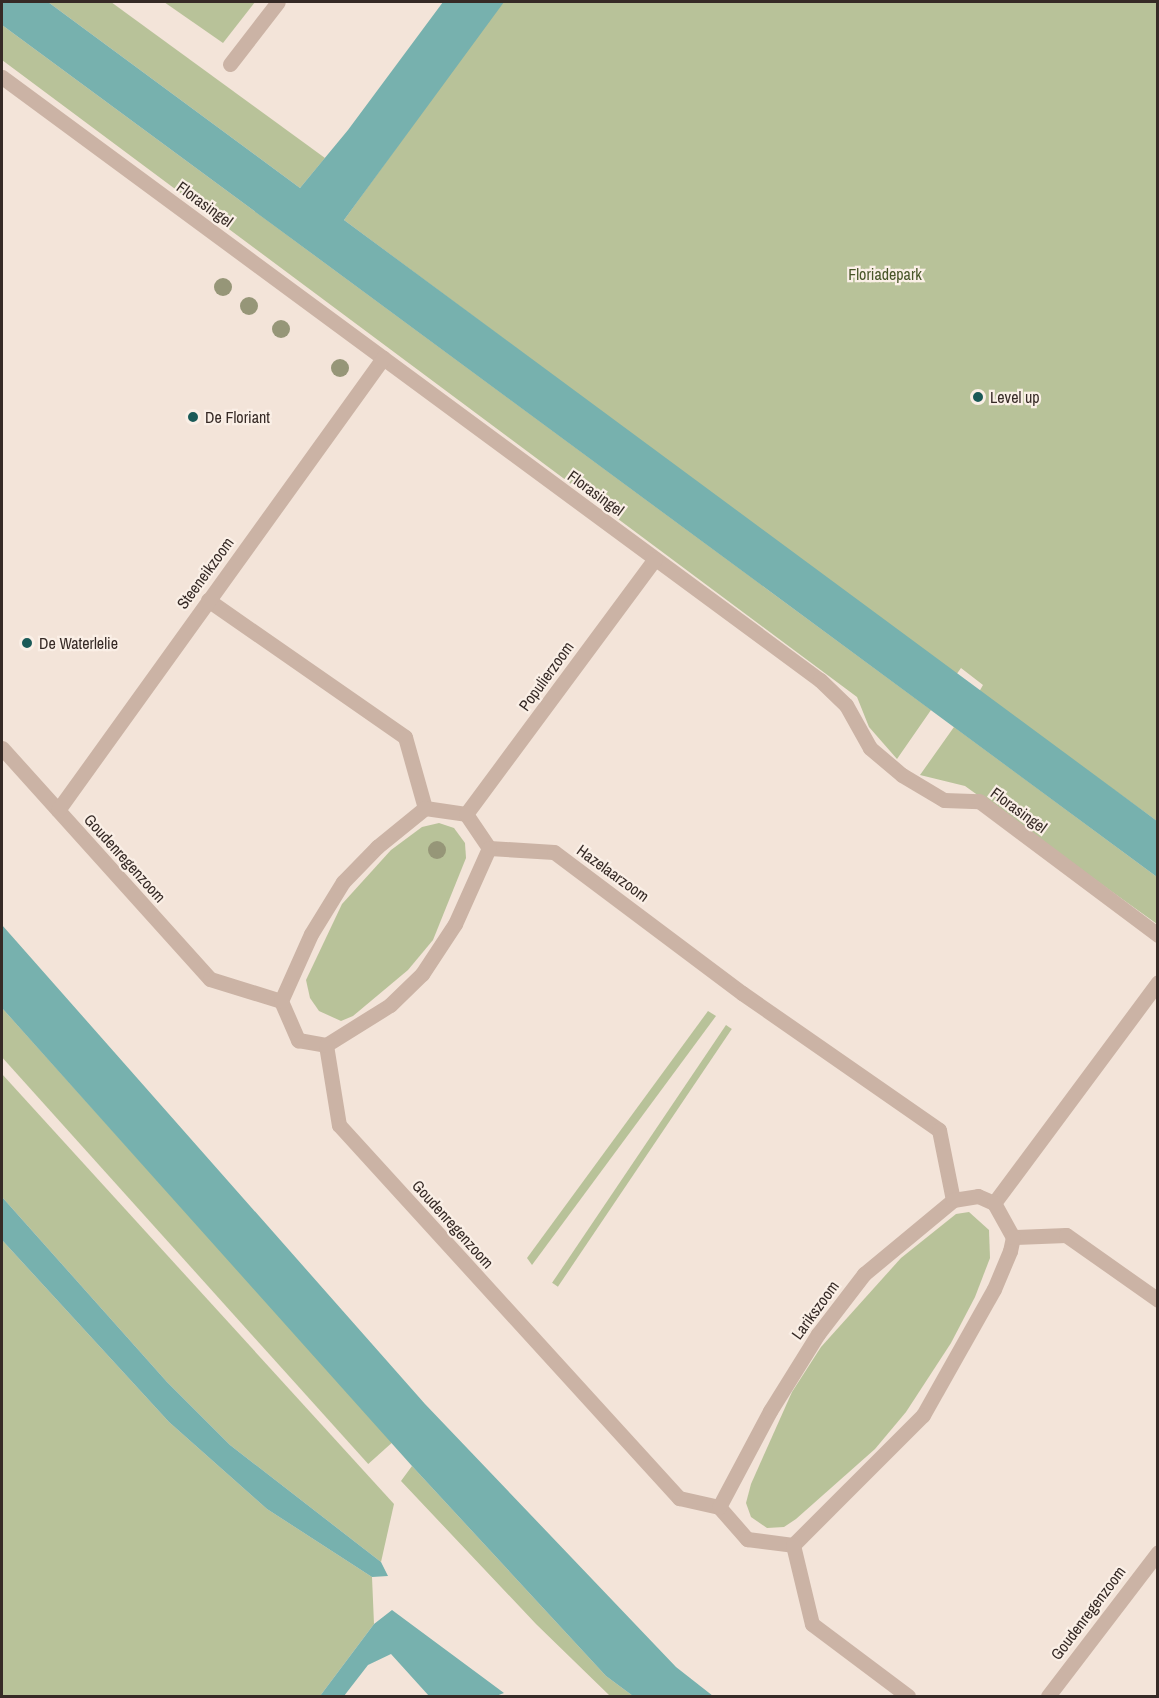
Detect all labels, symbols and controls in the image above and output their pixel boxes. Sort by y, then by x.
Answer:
street label: Florasingel [173,177,237,231]
park label: Floriadepark [848,264,922,284]
place label: Level up [990,387,1040,407]
marker: Level up [971,390,985,404]
place label: De Floriant [205,407,270,427]
marker: De Floriant [186,410,200,424]
street label: Florasingel [564,466,628,520]
street label: Steeneikzoom [173,533,237,613]
place label: De Waterlelie [39,633,118,653]
marker: De Waterlelie [20,636,34,650]
street label: Populierzoom [514,638,578,714]
street label: Florasingel [987,783,1051,837]
street label: Goudenregenzoom [80,810,170,906]
street label: Hazelaarzoom [573,840,653,906]
street label: Goudenregenzoom [408,1176,498,1272]
street label: Larikszoom [787,1277,843,1343]
street label: Goudenregenzoom [1047,1562,1129,1664]

